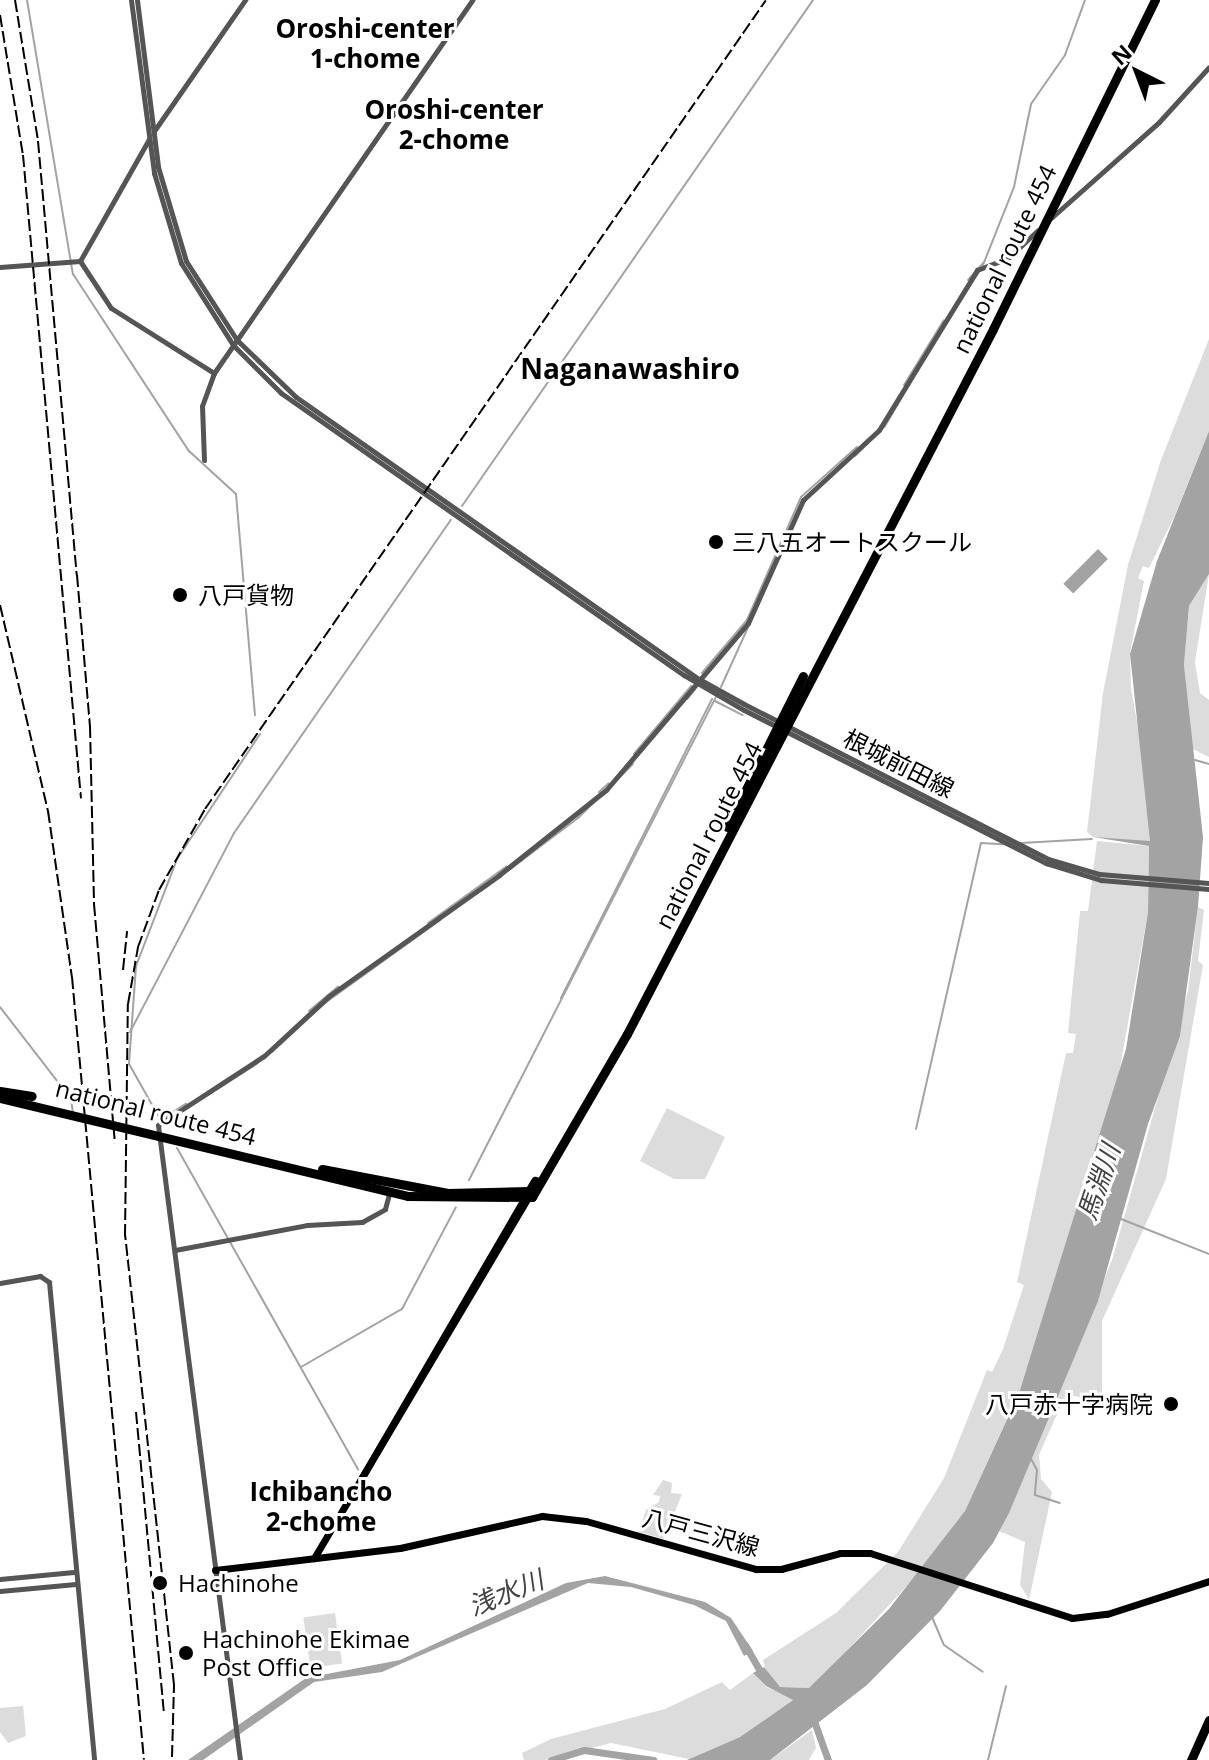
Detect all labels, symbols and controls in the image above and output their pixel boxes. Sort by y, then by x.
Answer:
district label: Oroshi-center 1-chome [275,13,455,74]
north arrow [1097,32,1177,112]
text: N [1104,37,1138,71]
district label: Oroshi-center 2-chome [364,94,544,156]
street label: national route 454 [946,160,1062,358]
district label: Naganawashiro [520,351,740,385]
place label: 三八五オートスクール [732,528,972,556]
marker: 三八五オートスクール [707,533,725,551]
place label: 八戸貨物 [198,581,294,609]
marker: 八戸貨物 [169,584,191,606]
street label: 根城前田線 [839,723,959,803]
street label: national route 454 [648,737,768,933]
street label: national route 454 [53,1073,259,1151]
water label: 馬淵川 [1072,1140,1126,1224]
place label: 八戸赤十字病院 [985,1390,1153,1418]
marker: 八戸赤十字病院 [1160,1393,1182,1415]
district label: Ichibancho 2-chome [250,1476,392,1538]
street label: 八戸三沢線 [639,1503,763,1561]
water label: 浅水川 [464,1564,548,1622]
place label: Hachinohe [178,1569,299,1597]
marker: Hachinohe [149,1572,171,1594]
place label: Hachinohe Ekimae Post Office [202,1625,410,1681]
marker: Hachinohe Ekimae Post Office [177,1644,195,1662]

